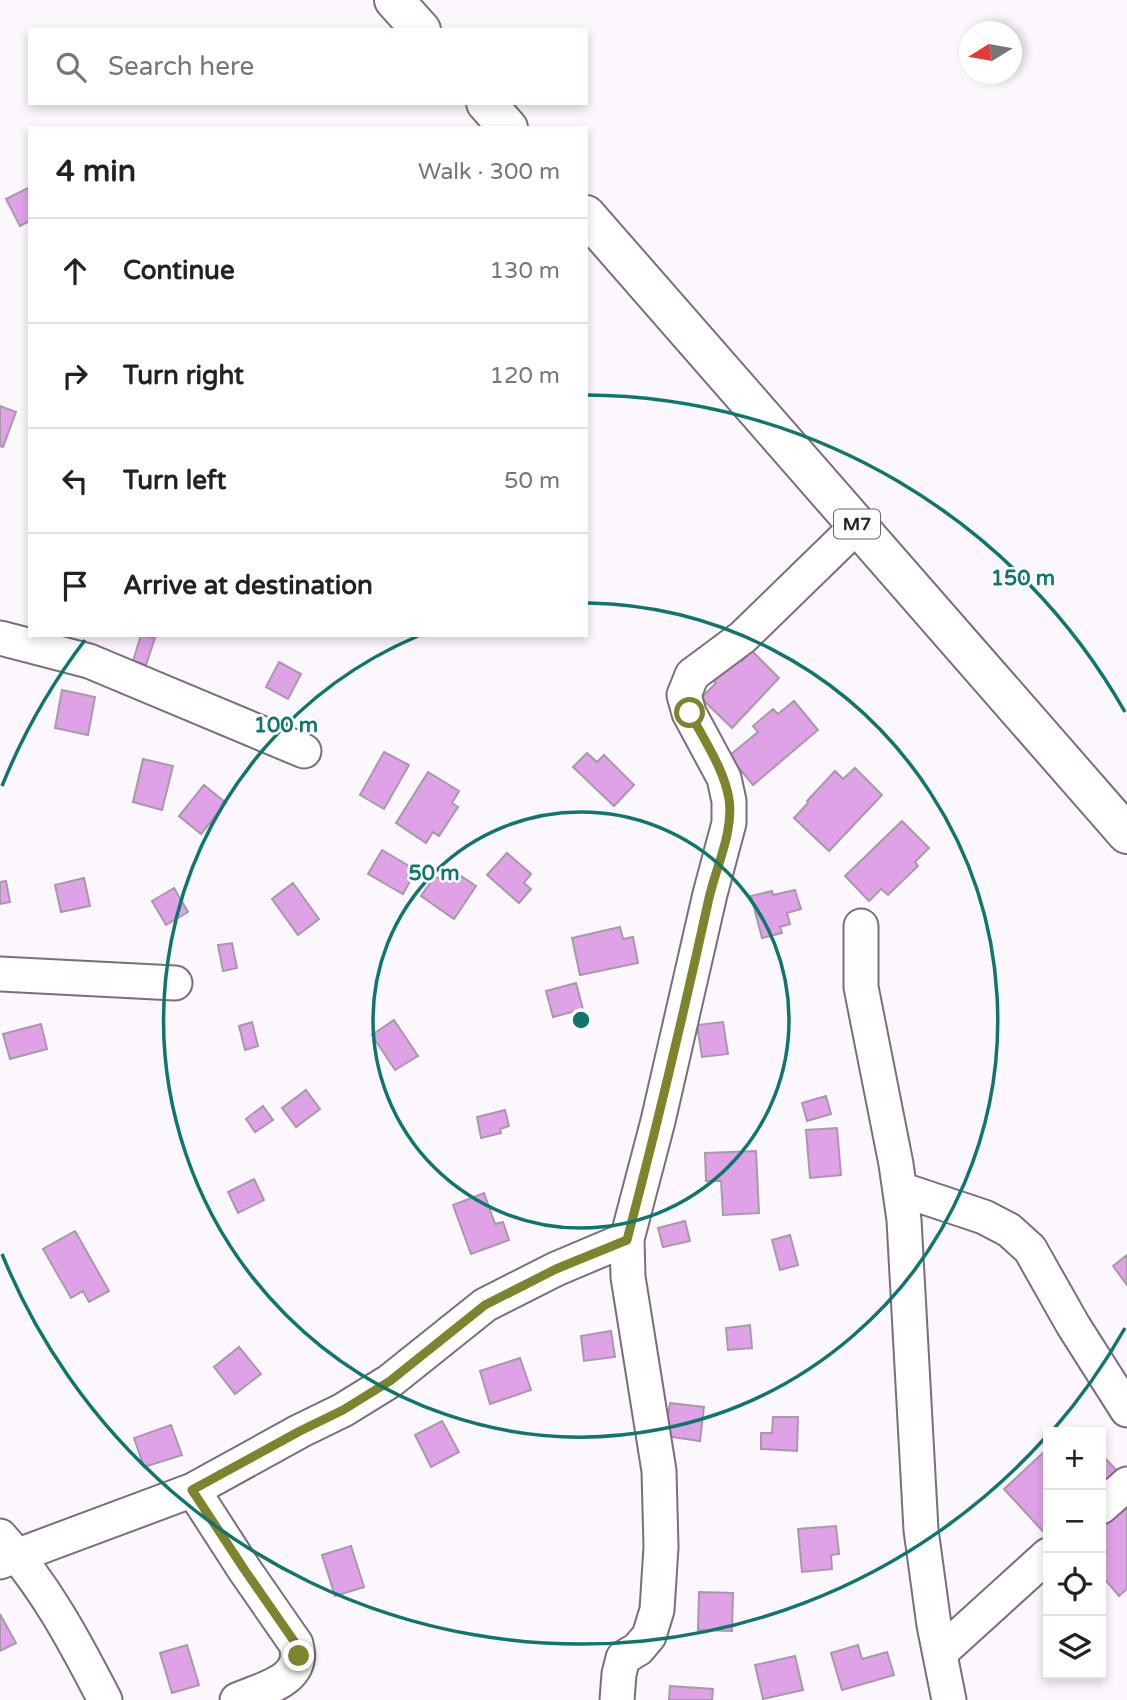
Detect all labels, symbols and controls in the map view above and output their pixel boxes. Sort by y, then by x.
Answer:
north arrow [959,21,1022,84]
search box [28,28,588,105]
icon: search [52,48,90,86]
text: Search here [108,51,254,82]
text: 4 min [56,153,136,190]
text: Walk · 300 m [418,158,560,186]
icon: ahead [56,252,94,290]
text: Continue [123,255,235,286]
text: 130 m [490,257,560,285]
icon: right [56,357,94,395]
text: Turn right [123,360,244,391]
text: 120 m [490,362,560,390]
icon: left [56,462,94,500]
text: Turn left [123,465,226,496]
text: 50 m [504,467,560,495]
road number: M7 [834,510,880,538]
text: 150 m [991,566,1055,591]
icon: arrive [56,567,94,605]
text: Arrive at destination [123,570,373,601]
route start [674,697,705,728]
text: 100 m [254,713,318,738]
text: 50 m [408,861,460,886]
centre of rings [569,1008,593,1032]
map controls [1043,1427,1106,1679]
button: + [1043,1427,1106,1490]
button: − [1043,1490,1106,1553]
button: locate [1043,1553,1106,1616]
button: layers [1043,1616,1106,1679]
route end [283,1640,314,1671]

